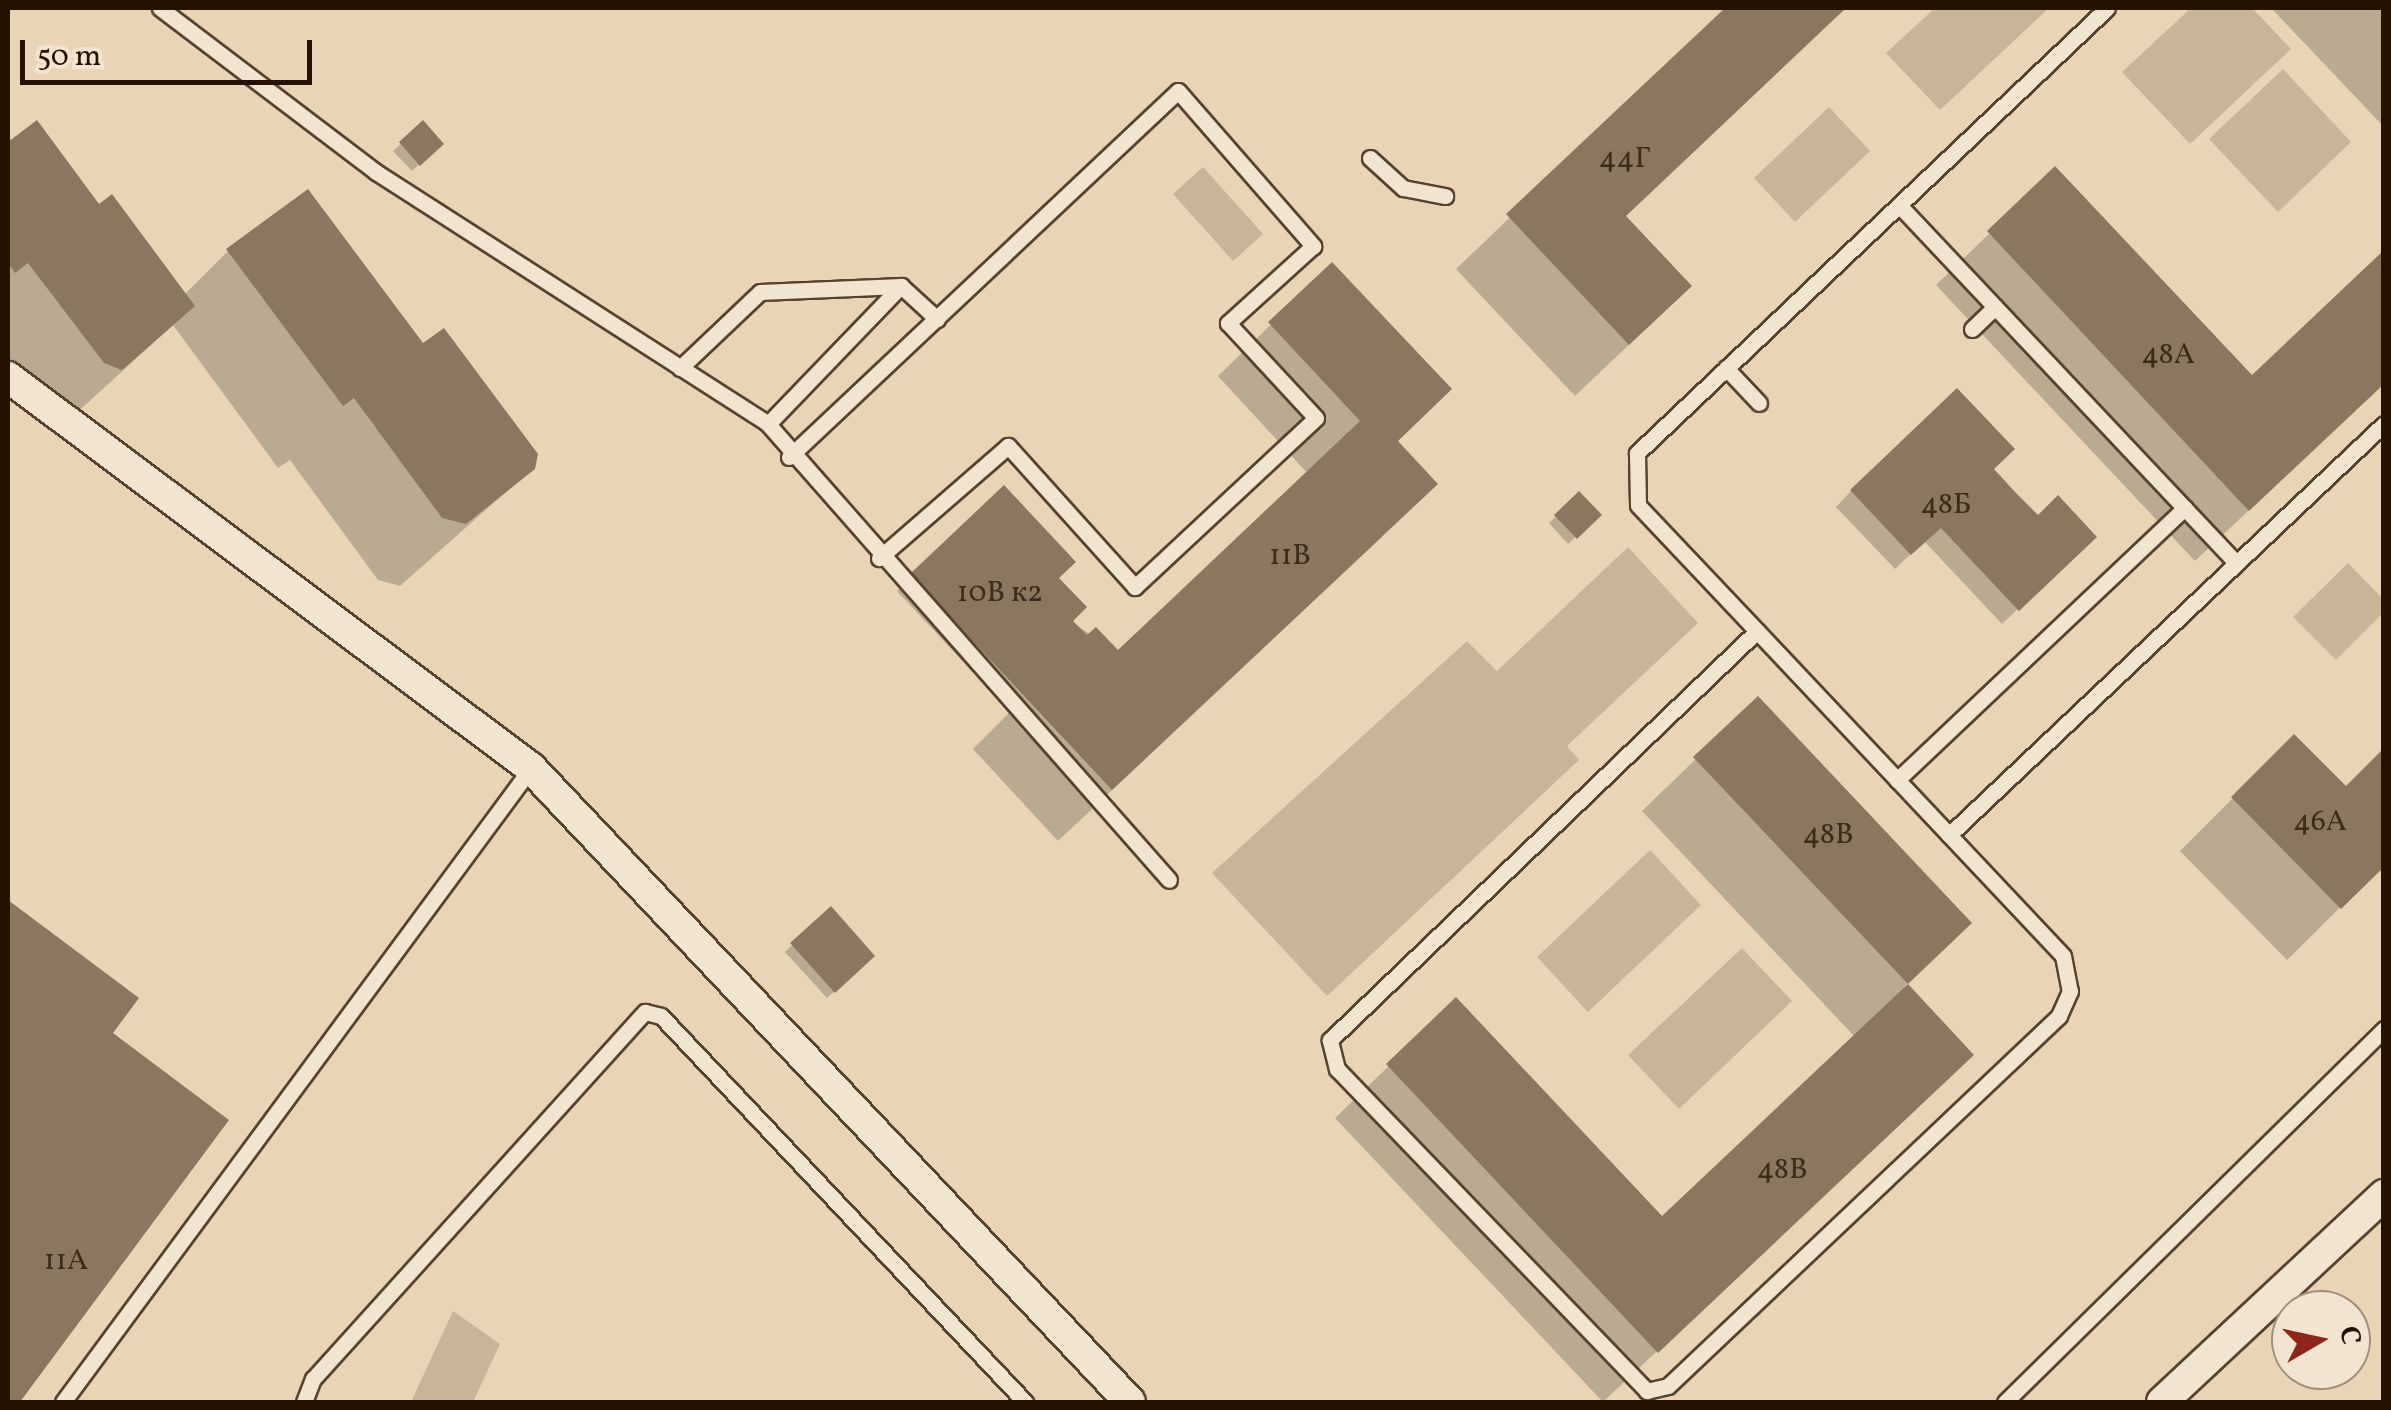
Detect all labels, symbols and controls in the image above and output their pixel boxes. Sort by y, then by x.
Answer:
scale bar [25,20,318,82]
text: 50 m [37,36,101,78]
house number: 44Г [1599,141,1651,177]
house number: 48А [2141,337,2195,373]
house number: 48Б [1920,487,1972,523]
house number: 11В [1269,538,1311,574]
house number: 10В к2 [957,575,1043,611]
house number: 46А [2293,804,2347,840]
house number: 48В [1802,817,1854,853]
house number: 48В [1756,1152,1808,1188]
house number: 11А [44,1243,88,1279]
north arrow [2271,1290,2371,1390]
text: С [2328,1324,2370,1347]

